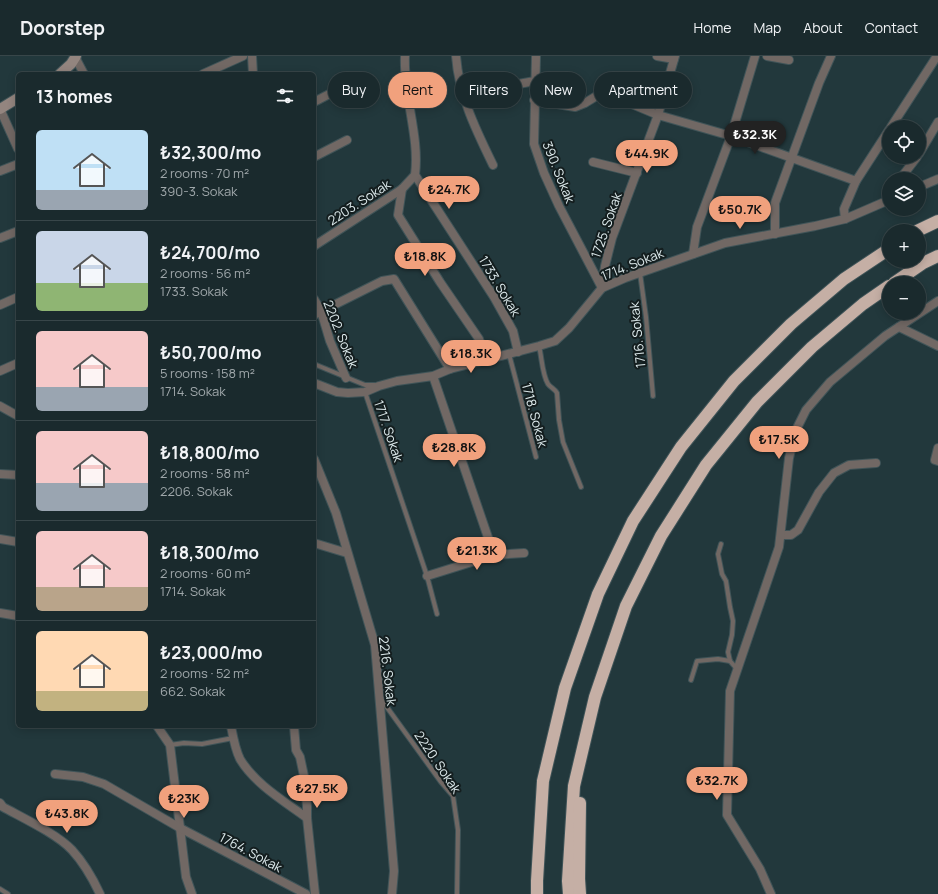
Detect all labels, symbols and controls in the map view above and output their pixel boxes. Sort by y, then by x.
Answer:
text: Doorstep [20,15,105,41]
text: Home [694,18,731,37]
text: Map [753,18,781,37]
text: About [803,18,843,37]
text: Contact [865,18,918,37]
chip: Buy [328,72,380,108]
chip: Rent [388,72,447,108]
chip: Filters [455,72,522,108]
chip: New [530,72,586,108]
chip: Apartment [594,72,692,108]
text: 13 homes [36,85,112,108]
icon: filters [274,85,296,107]
map controls [882,120,926,320]
button: locate [882,120,926,164]
pin: ₺32.3K [722,121,788,155]
text: ₺32.3K [733,125,777,143]
street label: 390. Sokak [538,139,580,206]
pin: ₺44.9K [614,140,680,174]
text: ₺32,300/mo [160,141,261,164]
text: ₺44.9K [625,144,669,162]
icon: home [68,146,116,194]
text: 2 rooms · 70 m² [160,164,249,182]
button: layers [882,172,926,216]
street label: 2203. Sokak [324,175,394,229]
pin: ₺24.7K [416,176,482,210]
text: ₺24.7K [427,180,471,198]
text: 390-3. Sokak [160,182,238,200]
street label: 1725. Sokak [586,189,626,260]
pin: ₺50.7K [707,196,773,230]
text: ₺50.7K [718,200,762,218]
button: + [882,224,926,268]
text: ₺24,700/mo [160,241,260,264]
pin: ₺18.8K [392,243,458,277]
street label: 1714. Sokak [598,243,666,285]
icon: home [68,247,116,295]
text: ₺18.8K [404,247,446,265]
street label: 1733. Sokak [475,252,525,320]
text: 2 rooms · 56 m² [160,264,250,282]
button: − [882,276,926,320]
text: 1733. Sokak [160,282,228,300]
street label: 2202. Sokak [319,297,363,371]
street label: 1716. Sokak [625,300,649,369]
pin: ₺18.3K [438,340,504,374]
text: ₺50,700/mo [160,341,261,364]
text: ₺18.3K [450,344,492,362]
icon: home [68,347,116,395]
text: 5 rooms · 158 m² [160,364,255,382]
street label: 1718. Sokak [518,381,552,450]
text: 1714. Sokak [160,382,226,400]
street label: 1717. Sokak [370,398,408,465]
pin: ₺17.5K [746,426,812,460]
text: ₺17.5K [759,430,799,448]
pin: ₺28.8K [421,434,487,468]
text: ₺28.8K [432,438,476,456]
text: ₺18,800/mo [160,441,260,464]
icon: home [68,447,116,495]
text: 2 rooms · 58 m² [160,464,250,482]
text: 2206. Sokak [160,482,233,500]
pin: ₺21.3K [444,537,510,571]
text: ₺18,300/mo [160,541,259,564]
text: ₺21.3K [456,541,498,559]
icon: home [68,547,116,595]
text: 2 rooms · 60 m² [160,564,251,582]
text: 1714. Sokak [160,582,226,600]
street label: 2216. Sokak [375,635,401,707]
text: ₺23,000/mo [160,641,262,664]
icon: home [68,647,116,695]
text: 2 rooms · 52 m² [160,664,249,682]
text: 662. Sokak [160,682,225,700]
street label: 2220. Sokak [410,727,466,797]
pin: ₺32.7K [684,767,750,801]
text: ₺32.7K [695,771,739,789]
pin: ₺27.5K [284,775,350,809]
text: ₺27.5K [295,779,339,797]
pin: ₺23K [160,785,208,819]
text: ₺23K [168,789,200,807]
pin: ₺43.8K [34,800,100,834]
text: ₺43.8K [45,804,89,822]
street label: 1764. Sokak [216,828,286,876]

